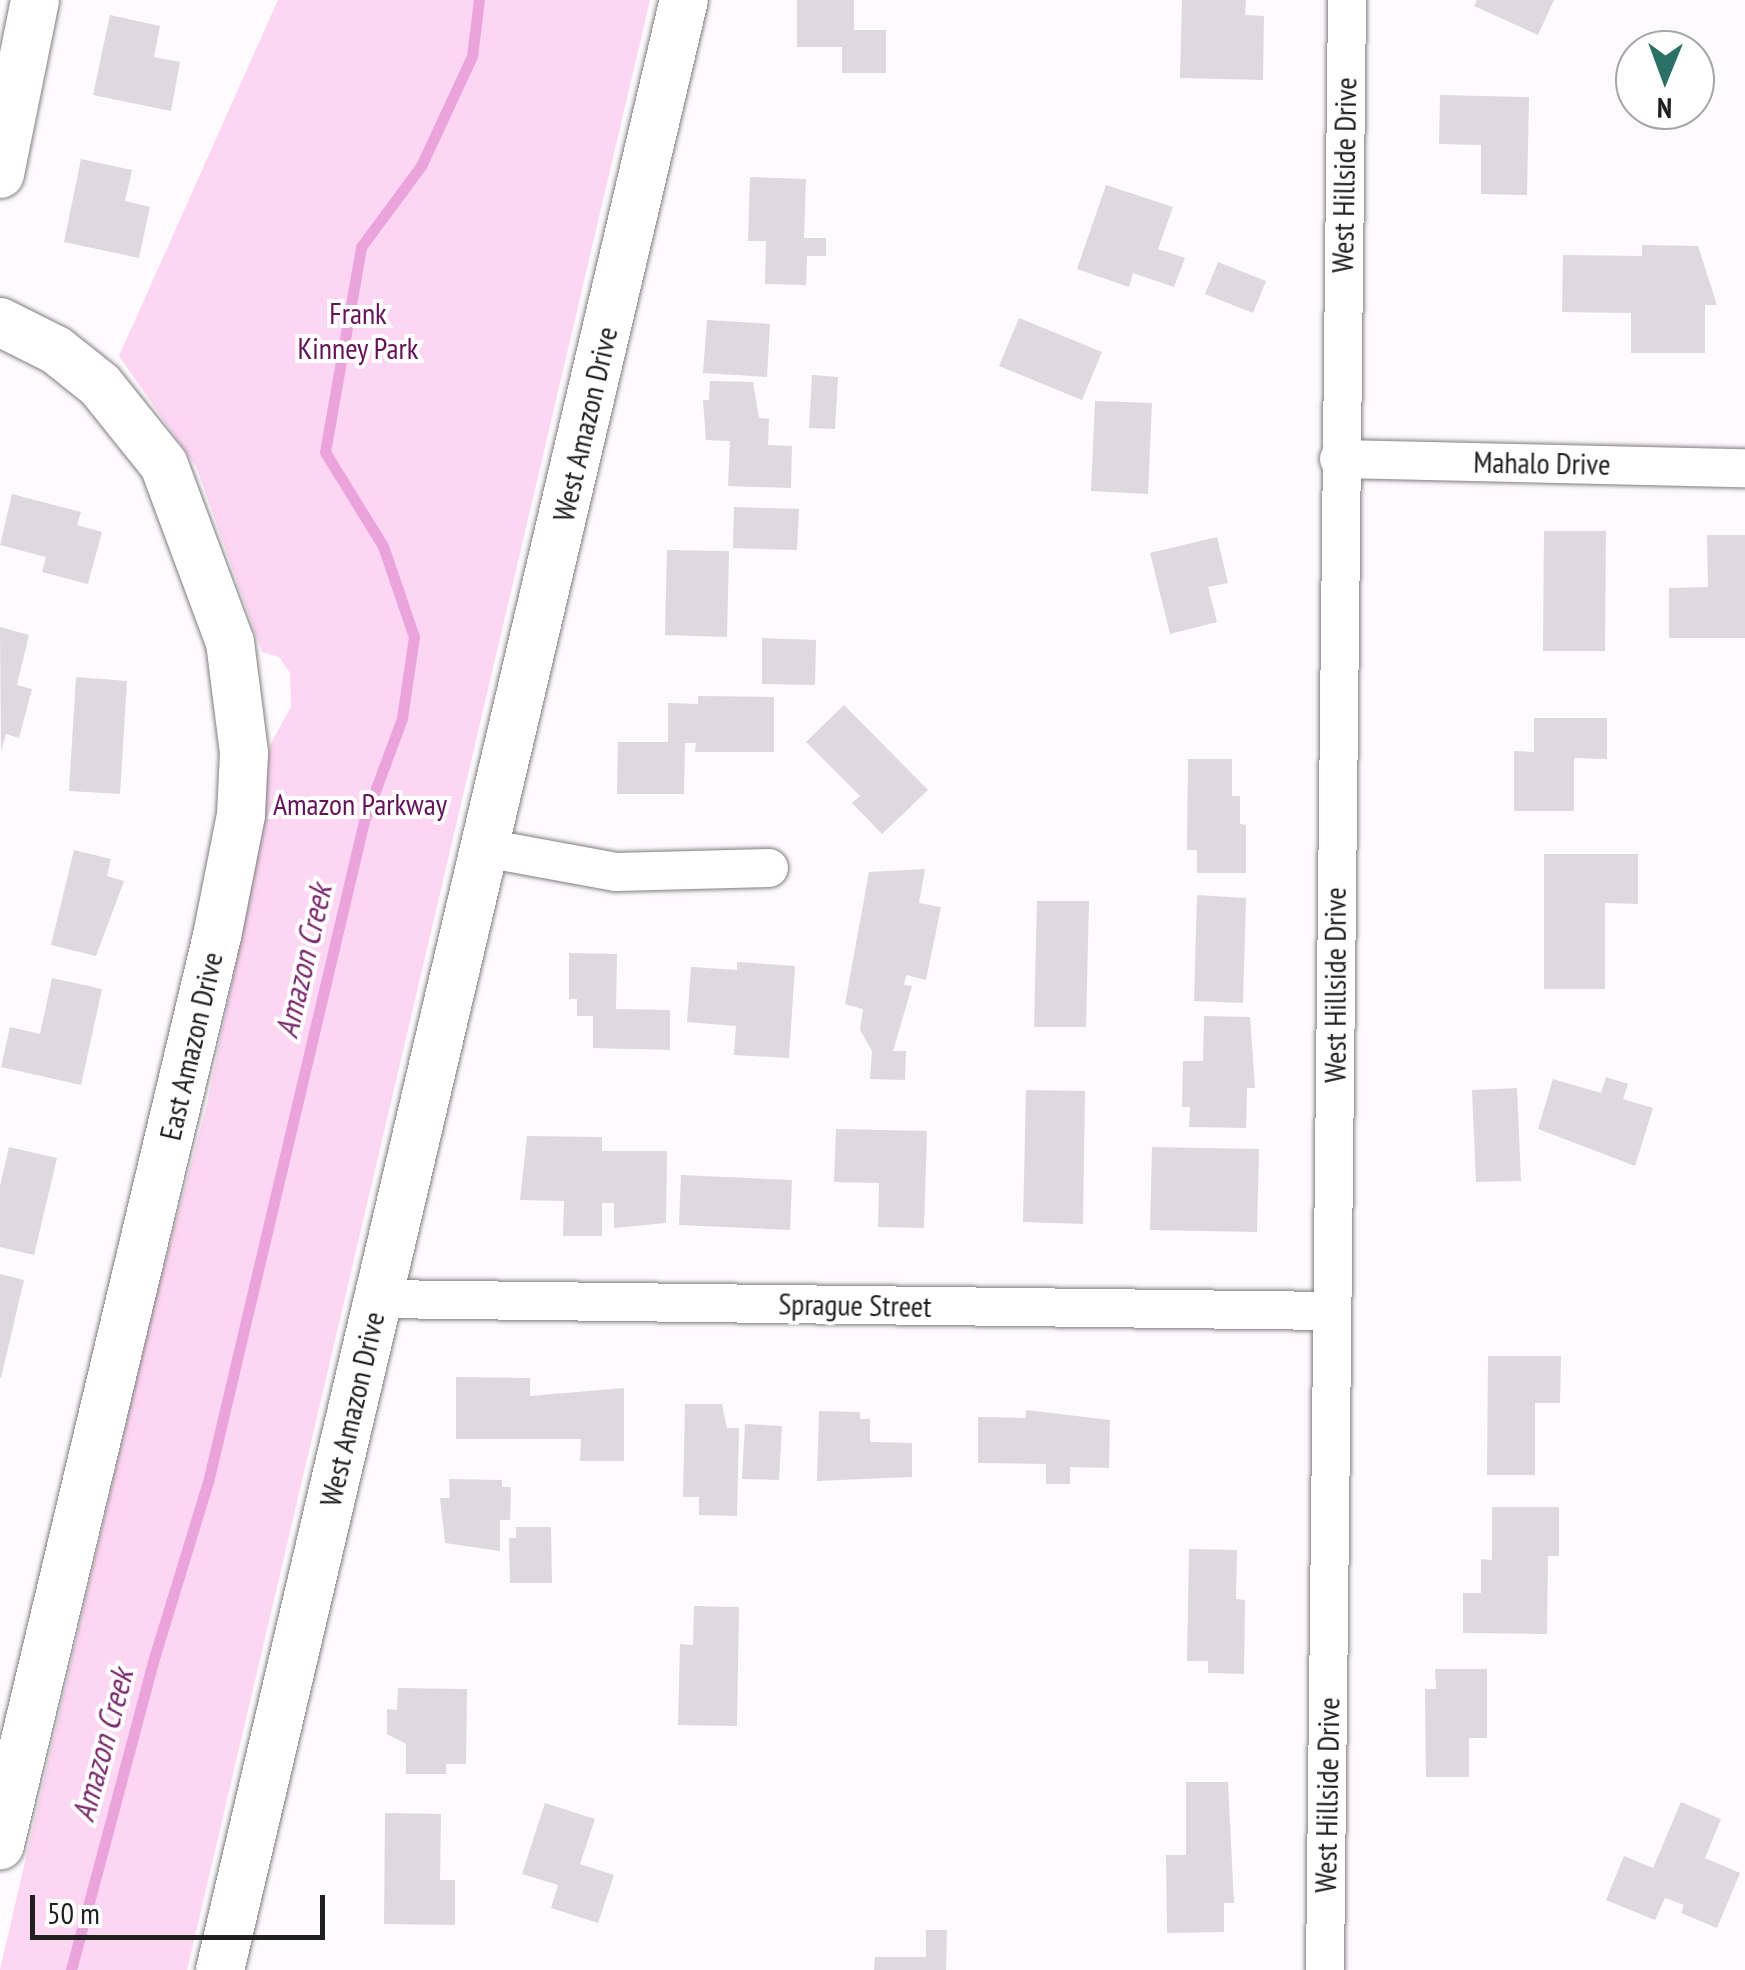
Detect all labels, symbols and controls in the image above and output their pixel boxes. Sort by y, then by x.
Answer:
north arrow [1615,30,1715,130]
street label: West Hillside Drive [1324,77,1364,273]
text: N [1657,90,1672,127]
park label: Frank Kinney Park [297,295,419,366]
street label: West Amazon Drive [545,323,625,525]
street label: Mahalo Drive [1473,444,1611,482]
park label: Amazon Parkway [273,786,447,822]
water label: Amazon Creek [267,881,339,1041]
street label: West Hillside Drive [1317,887,1353,1083]
street label: East Amazon Drive [152,948,230,1144]
street label: Sprague Street [778,1286,932,1324]
street label: West Amazon Drive [312,1308,392,1510]
water label: Amazon Creek [63,1665,141,1825]
street label: West Hillside Drive [1307,1697,1347,1893]
scale bar [35,1875,330,1937]
text: 50 m [47,1893,100,1932]

